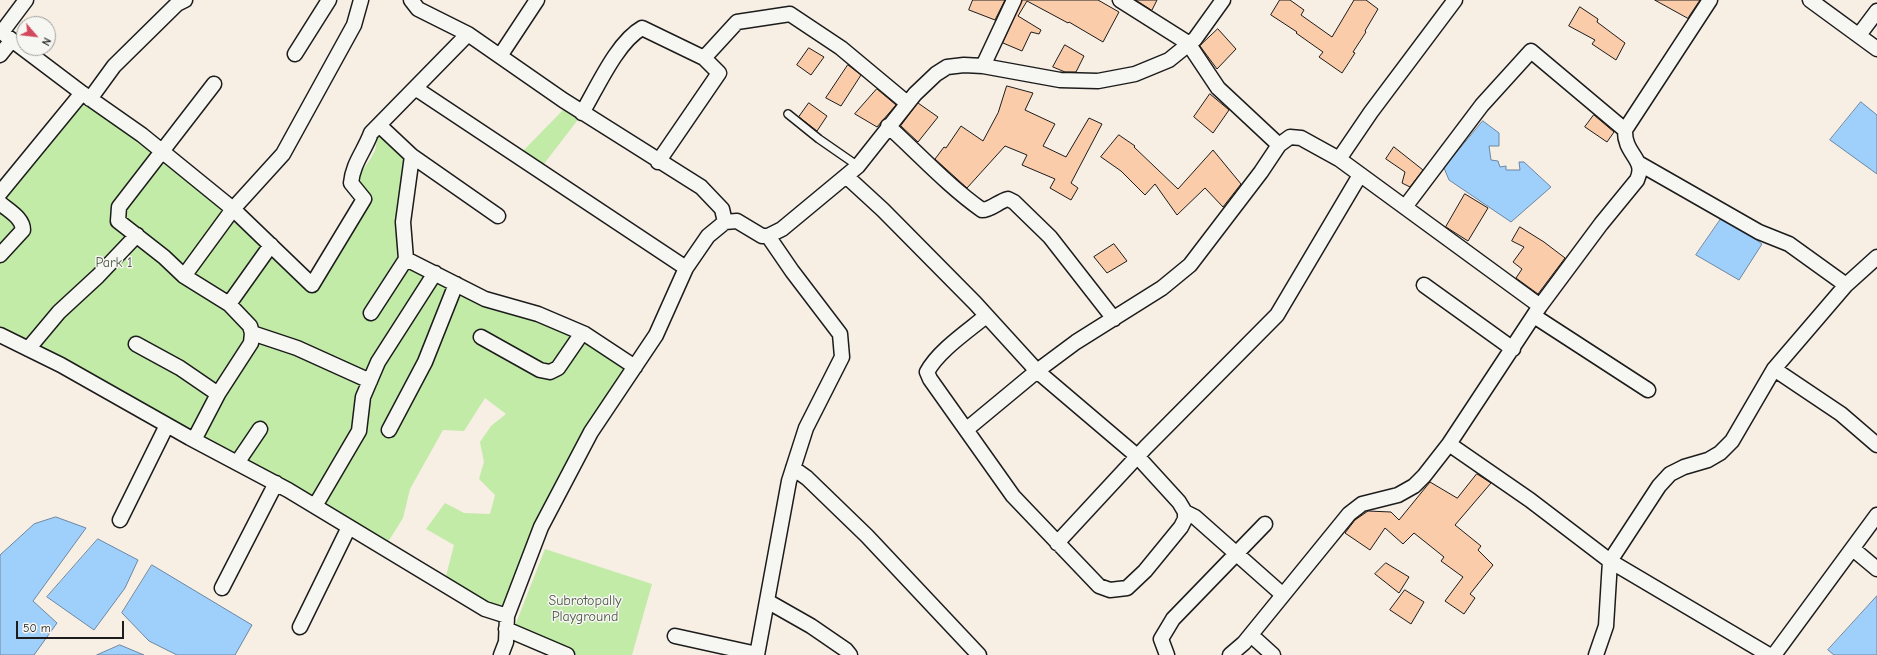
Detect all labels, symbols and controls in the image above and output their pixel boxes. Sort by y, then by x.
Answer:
north arrow [16,16,56,56]
text: N [39,35,54,48]
park label: Park 1 [95,255,133,271]
park label: Subrotopally Playground [548,593,622,626]
scale bar [18,613,126,639]
text: 50 m [23,621,51,635]

